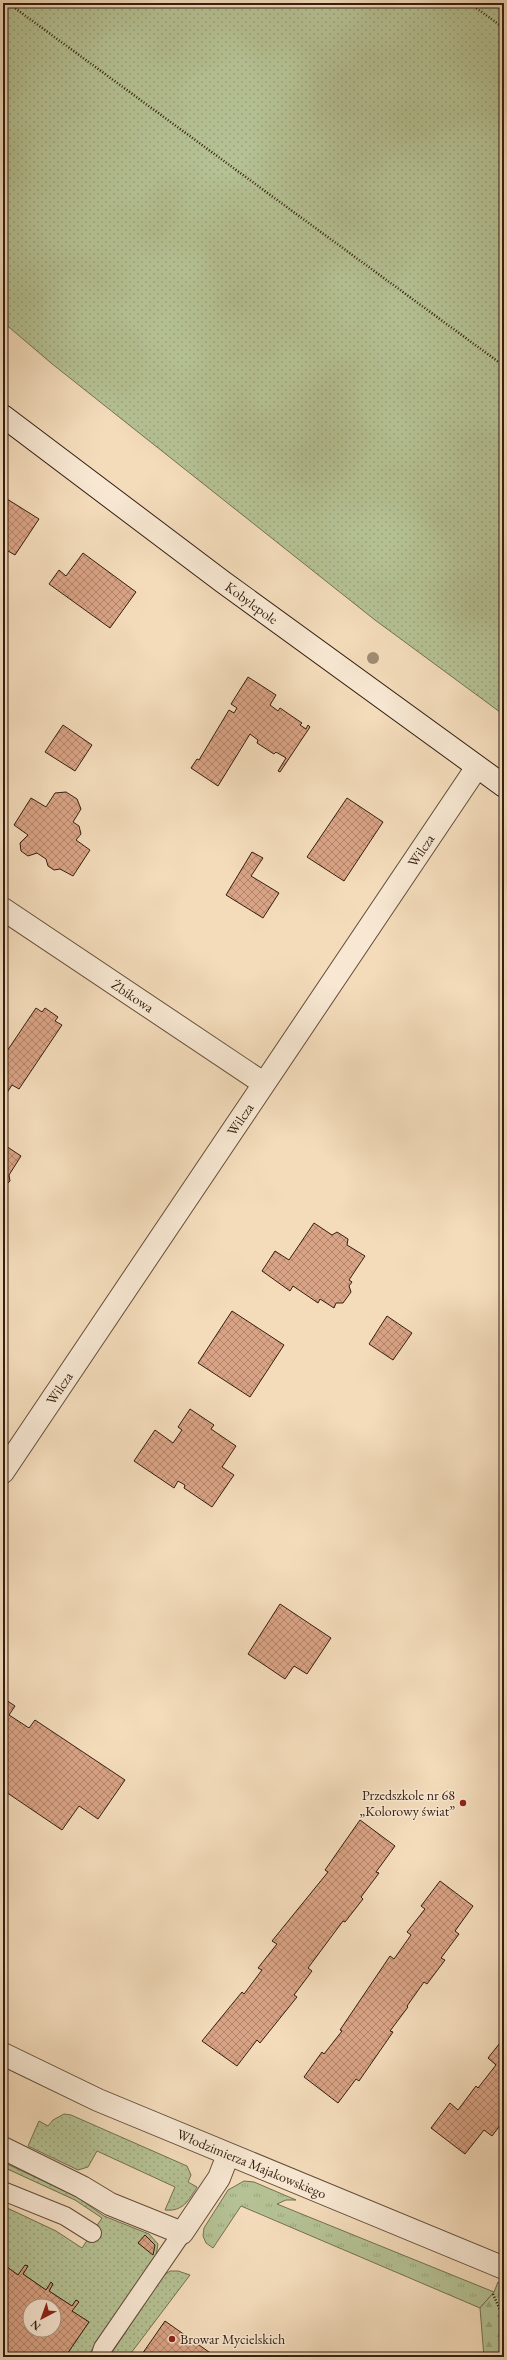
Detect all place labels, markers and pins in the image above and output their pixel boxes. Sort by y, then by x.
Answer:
place label: Przedszkole nr 68 „Kolorowy świat” [359,1786,455,1820]
marker: Przedszkole nr 68 „Kolorowy świat” [458,1798,468,1808]
place label: Browar Mycielskich [180,2330,285,2348]
marker: Browar Mycielskich [167,2334,177,2344]

